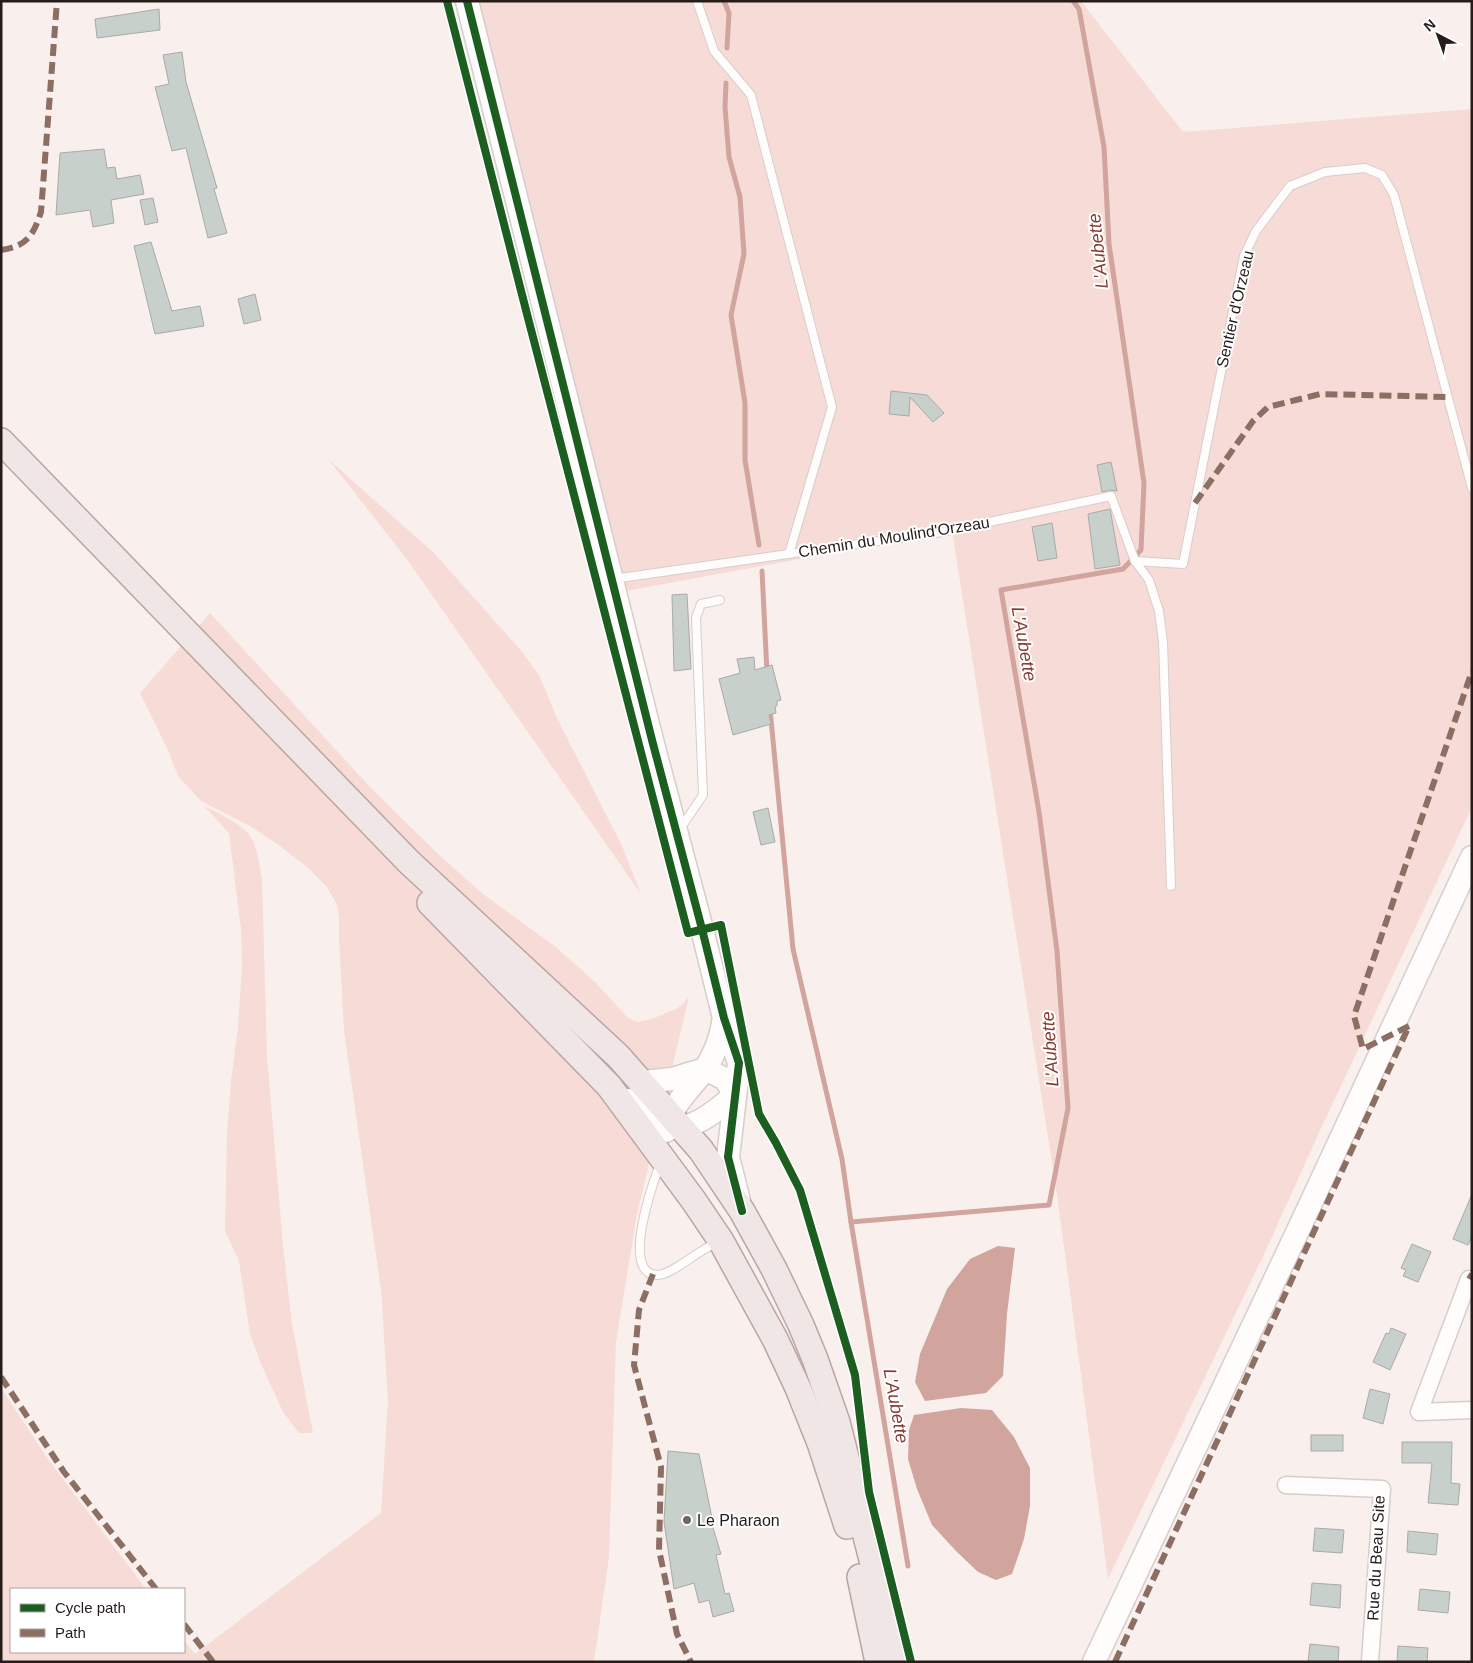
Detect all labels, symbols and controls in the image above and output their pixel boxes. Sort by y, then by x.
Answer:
north arrow [1413,10,1463,60]
text: N [1420,16,1439,35]
water label: L'Aubette [1084,212,1112,290]
street label: Sentier d'Orzeau [1213,249,1257,369]
street label: Chemin du Moulind'Orzeau [797,513,991,561]
water label: L'Aubette [1008,605,1040,683]
water label: L'Aubette [1037,1011,1063,1087]
water label: L'Aubette [880,1367,912,1445]
street label: Rue du Beau Site [1364,1495,1388,1621]
place label: Le Pharaon [697,1512,780,1529]
marker: Le Pharaon [681,1514,693,1526]
legend [10,1588,185,1653]
text: Cycle path [55,1599,126,1616]
text: Path [55,1624,86,1641]

